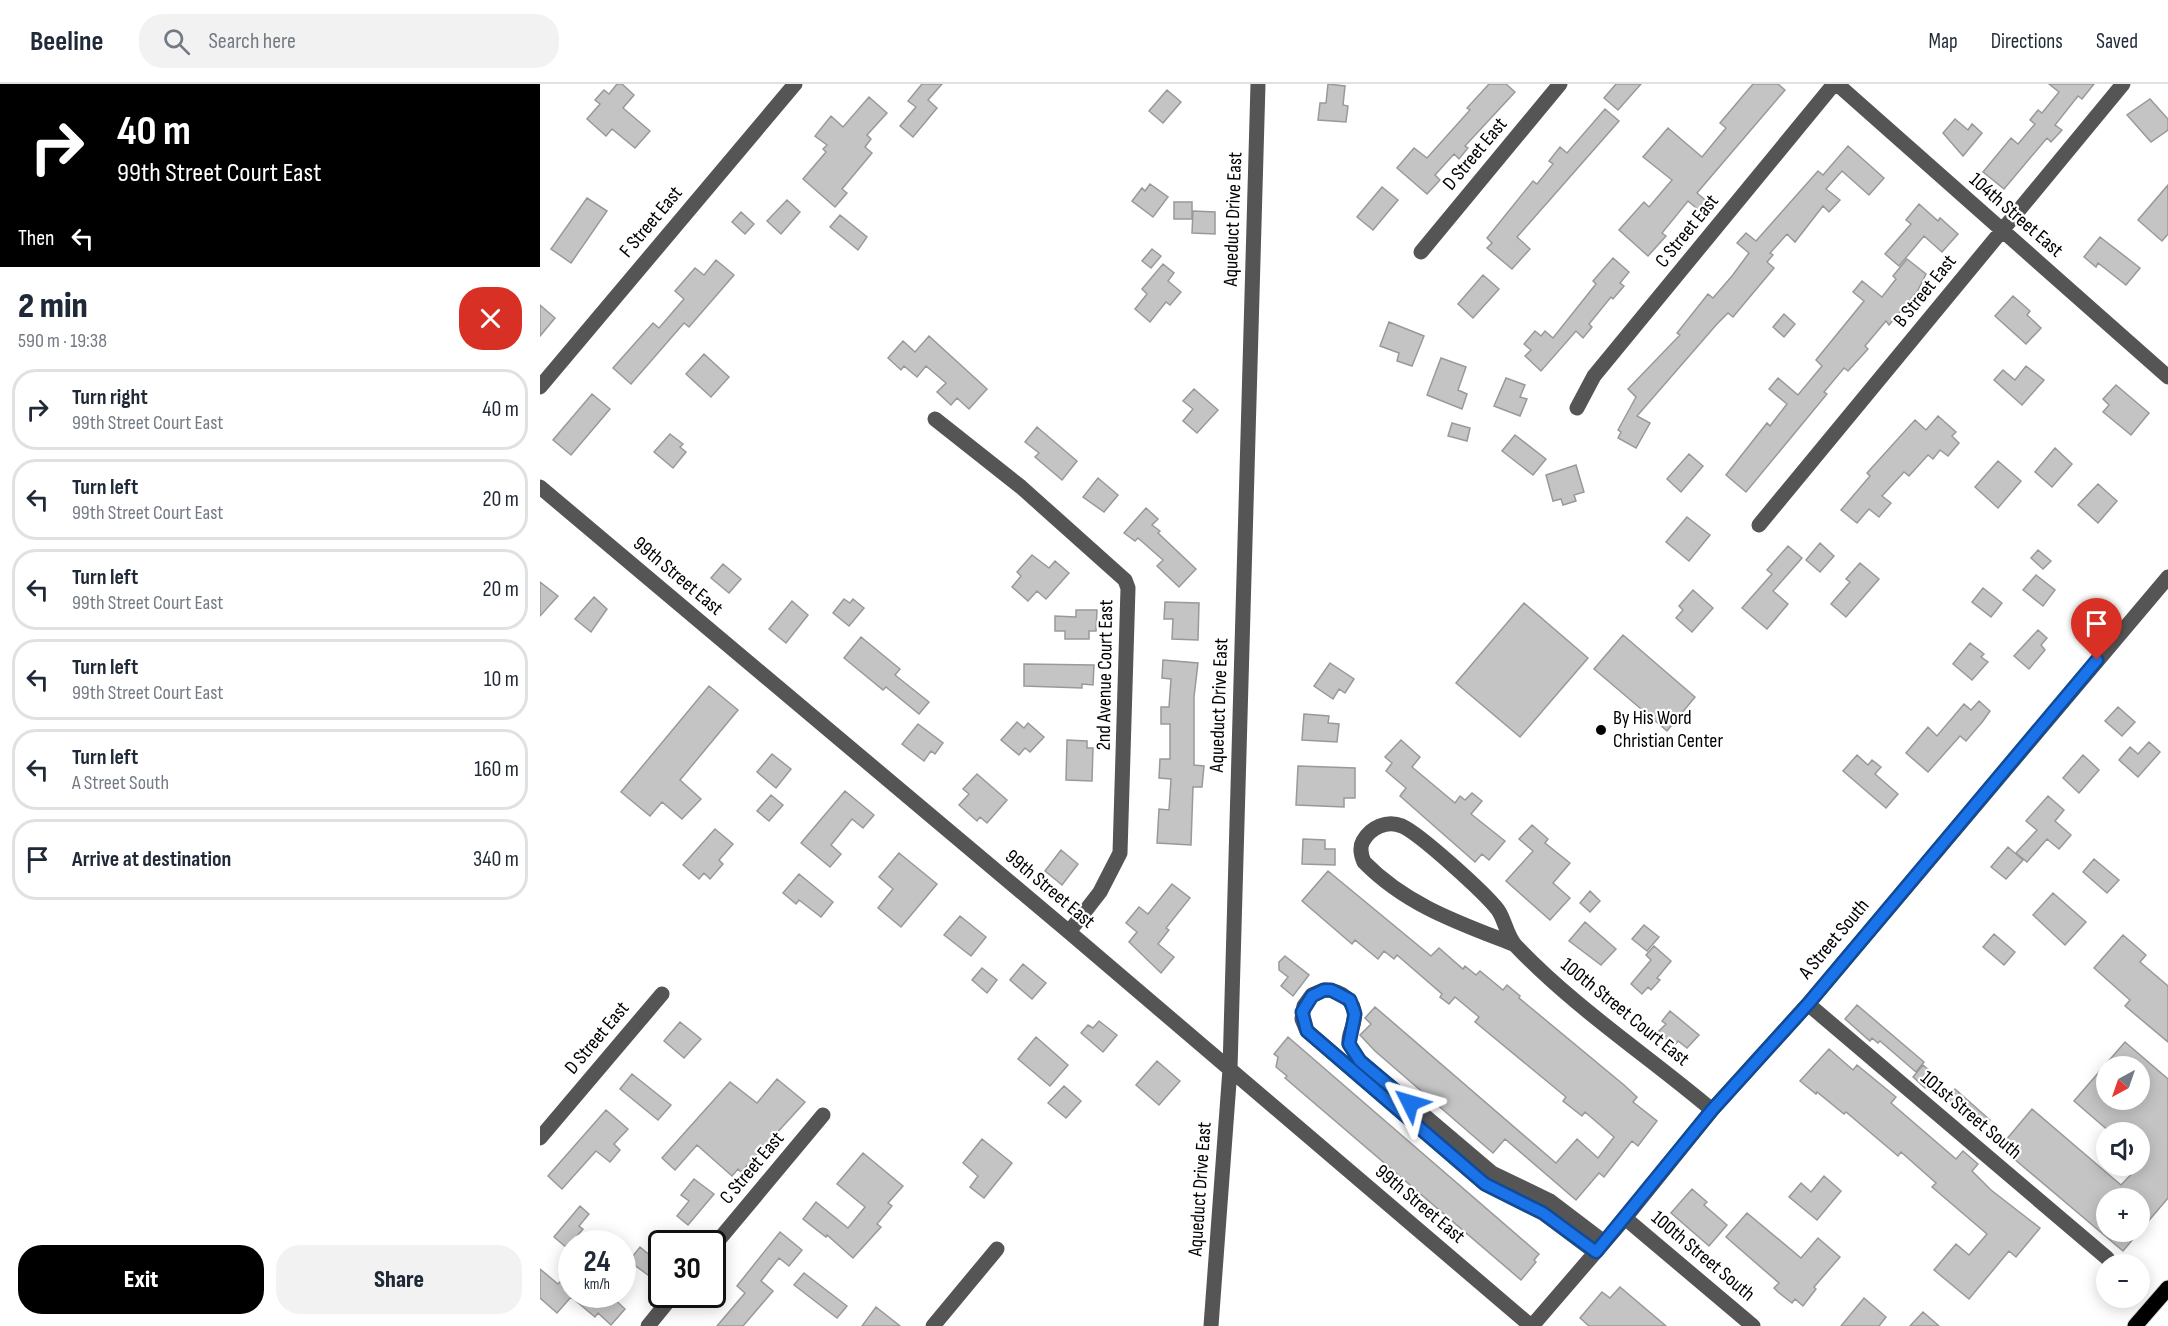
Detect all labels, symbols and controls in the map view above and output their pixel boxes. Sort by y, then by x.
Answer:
search box [139,14,559,68]
text: Beeline [30,25,103,58]
icon: search [160,25,193,58]
text: Search here [208,28,296,55]
text: Map [1928,29,1958,54]
text: Directions [1991,29,2063,54]
text: Saved [2096,29,2138,54]
text: 40 m [117,106,191,157]
icon: right [18,108,96,186]
street label: D Street East [1438,113,1512,195]
street label: Aqueduct Drive East [1219,151,1247,288]
text: 99th Street Court East [117,157,321,189]
street label: 104th Street East [1964,168,2068,262]
street label: F Street East [614,182,688,262]
street label: C Street East [1650,190,1724,272]
icon: left [66,222,99,255]
text: Then [18,225,54,252]
street label: B Street East [1888,250,1962,332]
text: 2 min [18,285,88,328]
button: close [459,287,522,350]
text: 590 m · 19:38 [18,329,107,353]
text: Turn right [72,384,148,411]
icon: right [21,393,54,426]
text: 40 m [482,396,519,423]
text: 99th Street Court East [72,411,223,435]
text: Turn left [72,474,138,501]
icon: left [21,483,54,516]
text: 20 m [483,486,519,513]
text: 99th Street Court East [72,501,223,525]
street label: 99th Street East [628,531,728,621]
text: Turn left [72,564,138,591]
icon: left [21,573,54,606]
text: 20 m [483,576,519,603]
text: 99th Street Court East [72,591,223,615]
pin [2071,598,2122,660]
street label: 2nd Avenue Court East [1092,599,1118,751]
icon: arrive [2080,607,2113,640]
street label: Aqueduct Drive East [1205,637,1233,774]
text: Turn left [72,654,138,681]
icon: left [21,663,54,696]
text: 10 m [484,666,519,693]
text: 99th Street Court East [72,681,223,705]
place label: By His Word Christian Center [1613,706,1723,753]
marker: By His Word Christian Center [1594,723,1608,737]
text: Turn left [72,744,138,771]
icon: left [21,753,54,786]
text: 160 m [474,756,519,783]
text: A Street South [72,771,169,795]
icon: arrive [21,843,54,876]
street label: 99th Street East [1000,844,1100,934]
text: Arrive at destination [72,846,231,873]
text: 340 m [473,846,519,873]
street label: A Street South [1793,894,1874,985]
street label: 100th Street Court East [1556,953,1694,1071]
street label: D Street East [560,997,634,1079]
north arrow [2096,1056,2150,1110]
map controls [2096,1056,2150,1308]
street label: 101st Street South [1916,1066,2026,1164]
position arrow [1378,1071,1442,1135]
street label: Aqueduct Drive East [1183,1121,1217,1258]
button: sound [2096,1122,2150,1176]
street label: C Street East [715,1127,789,1209]
street label: 99th Street East [1370,1159,1470,1249]
button: + [2096,1188,2150,1242]
street label: 100th Street South [1646,1206,1760,1306]
speed limit sign: 30 [648,1230,726,1308]
text: 24 [584,1244,610,1280]
button: Exit [18,1245,264,1314]
button: Share [276,1245,522,1314]
button: − [2096,1254,2150,1308]
text: km/h [584,1275,610,1294]

